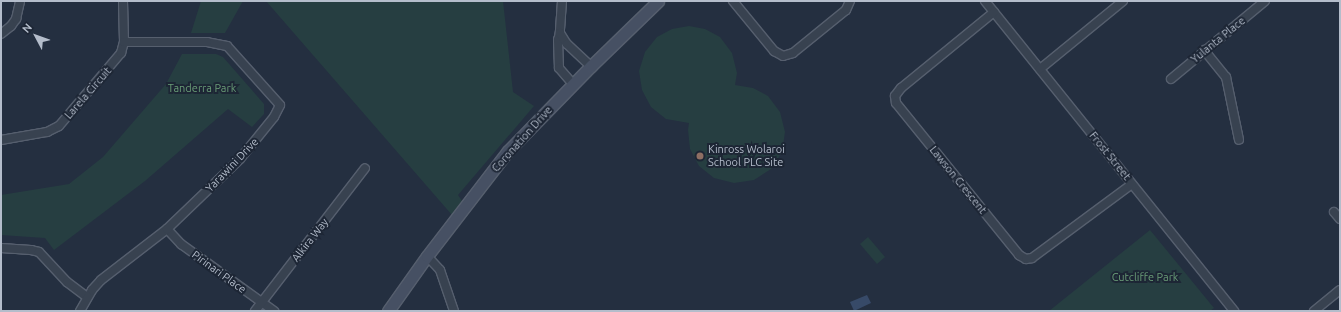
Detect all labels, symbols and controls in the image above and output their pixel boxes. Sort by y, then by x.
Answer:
street label: Yulanta Place [1188,14,1248,66]
north arrow [16,16,56,56]
text: N [20,21,34,35]
street label: Larela Circuit [62,64,114,122]
park label: Tanderra Park [168,81,236,95]
street label: Coronation Drive [489,103,555,175]
street label: Frost Street [1086,129,1134,183]
street label: Yarawini Drive [203,135,261,195]
place label: Kinross Wolaroi School PLC Site [708,143,785,169]
street label: Lawson Crescent [927,143,989,217]
marker: Kinross Wolaroi School PLC Site [695,151,705,161]
street label: Alkira Way [289,216,331,264]
street label: Pirinari Place [189,248,249,296]
park label: Cutcliffe Park [1112,270,1178,284]

